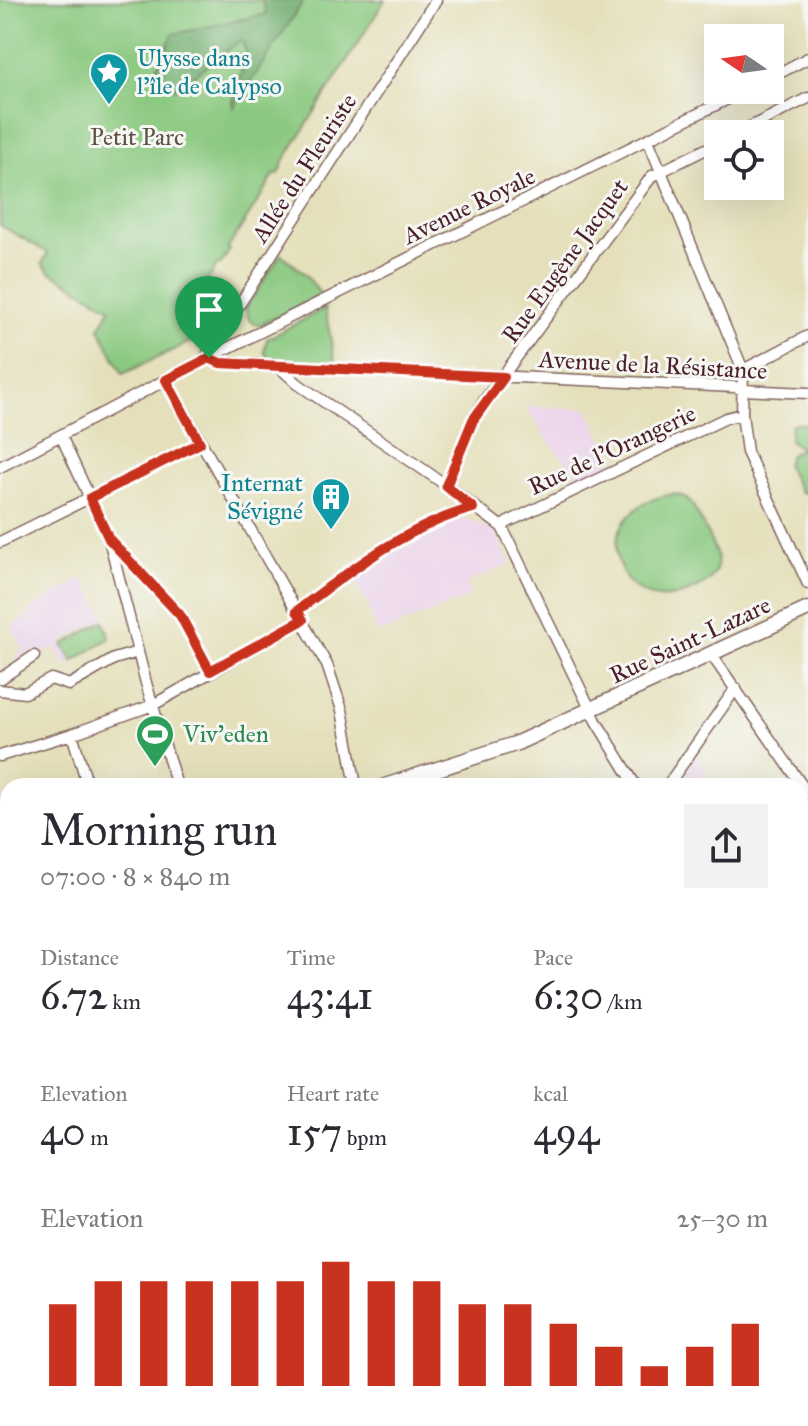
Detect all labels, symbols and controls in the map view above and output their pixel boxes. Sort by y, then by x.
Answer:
north arrow [704,24,784,104]
map controls [704,24,784,200]
place label: Ulysse dans l'île de Calypso [137,43,282,101]
place icon: Ulysse dans l'île de Calypso [88,51,130,106]
street label: Allée du Fleuriste [244,88,363,249]
button: locate [704,120,784,200]
park label: Petit Parc [90,122,184,152]
street label: Avenue Royale [397,161,540,251]
street label: Rue Eugène Jacquet [495,172,635,349]
pin [175,276,243,358]
icon: arrive [187,288,231,332]
street label: Avenue de la Résistance [537,344,768,386]
street label: Rue de l'Orangerie [523,398,701,502]
place label: Internat Sévigné [221,468,304,526]
building icon: Internat Sévigné [310,476,352,531]
street label: Rue Saint-Lazare [605,590,775,690]
sports icon: Viv'eden [134,713,176,768]
place label: Viv'eden [182,719,269,749]
text: Morning run [40,803,277,857]
button: share [684,804,768,888]
text: 07:00 · 8 × 840 m [40,860,230,892]
text: Distance [40,944,119,971]
text: Time [287,944,335,971]
text: Pace [533,944,573,971]
text: 6.72 [40,971,108,1020]
text: 43:41 [287,971,373,1020]
text: 6:30 [533,971,603,1020]
text: km [108,988,141,1015]
text: /km [603,988,643,1015]
text: Elevation [40,1080,127,1107]
text: Heart rate [287,1080,379,1107]
text: kcal [533,1080,568,1107]
text: 40 [40,1107,86,1156]
text: 157 [287,1107,342,1156]
text: 494 [533,1107,599,1156]
text: m [86,1124,109,1151]
text: bpm [342,1124,387,1151]
text: Elevation [40,1202,143,1234]
text: 25–30 m [677,1202,768,1234]

